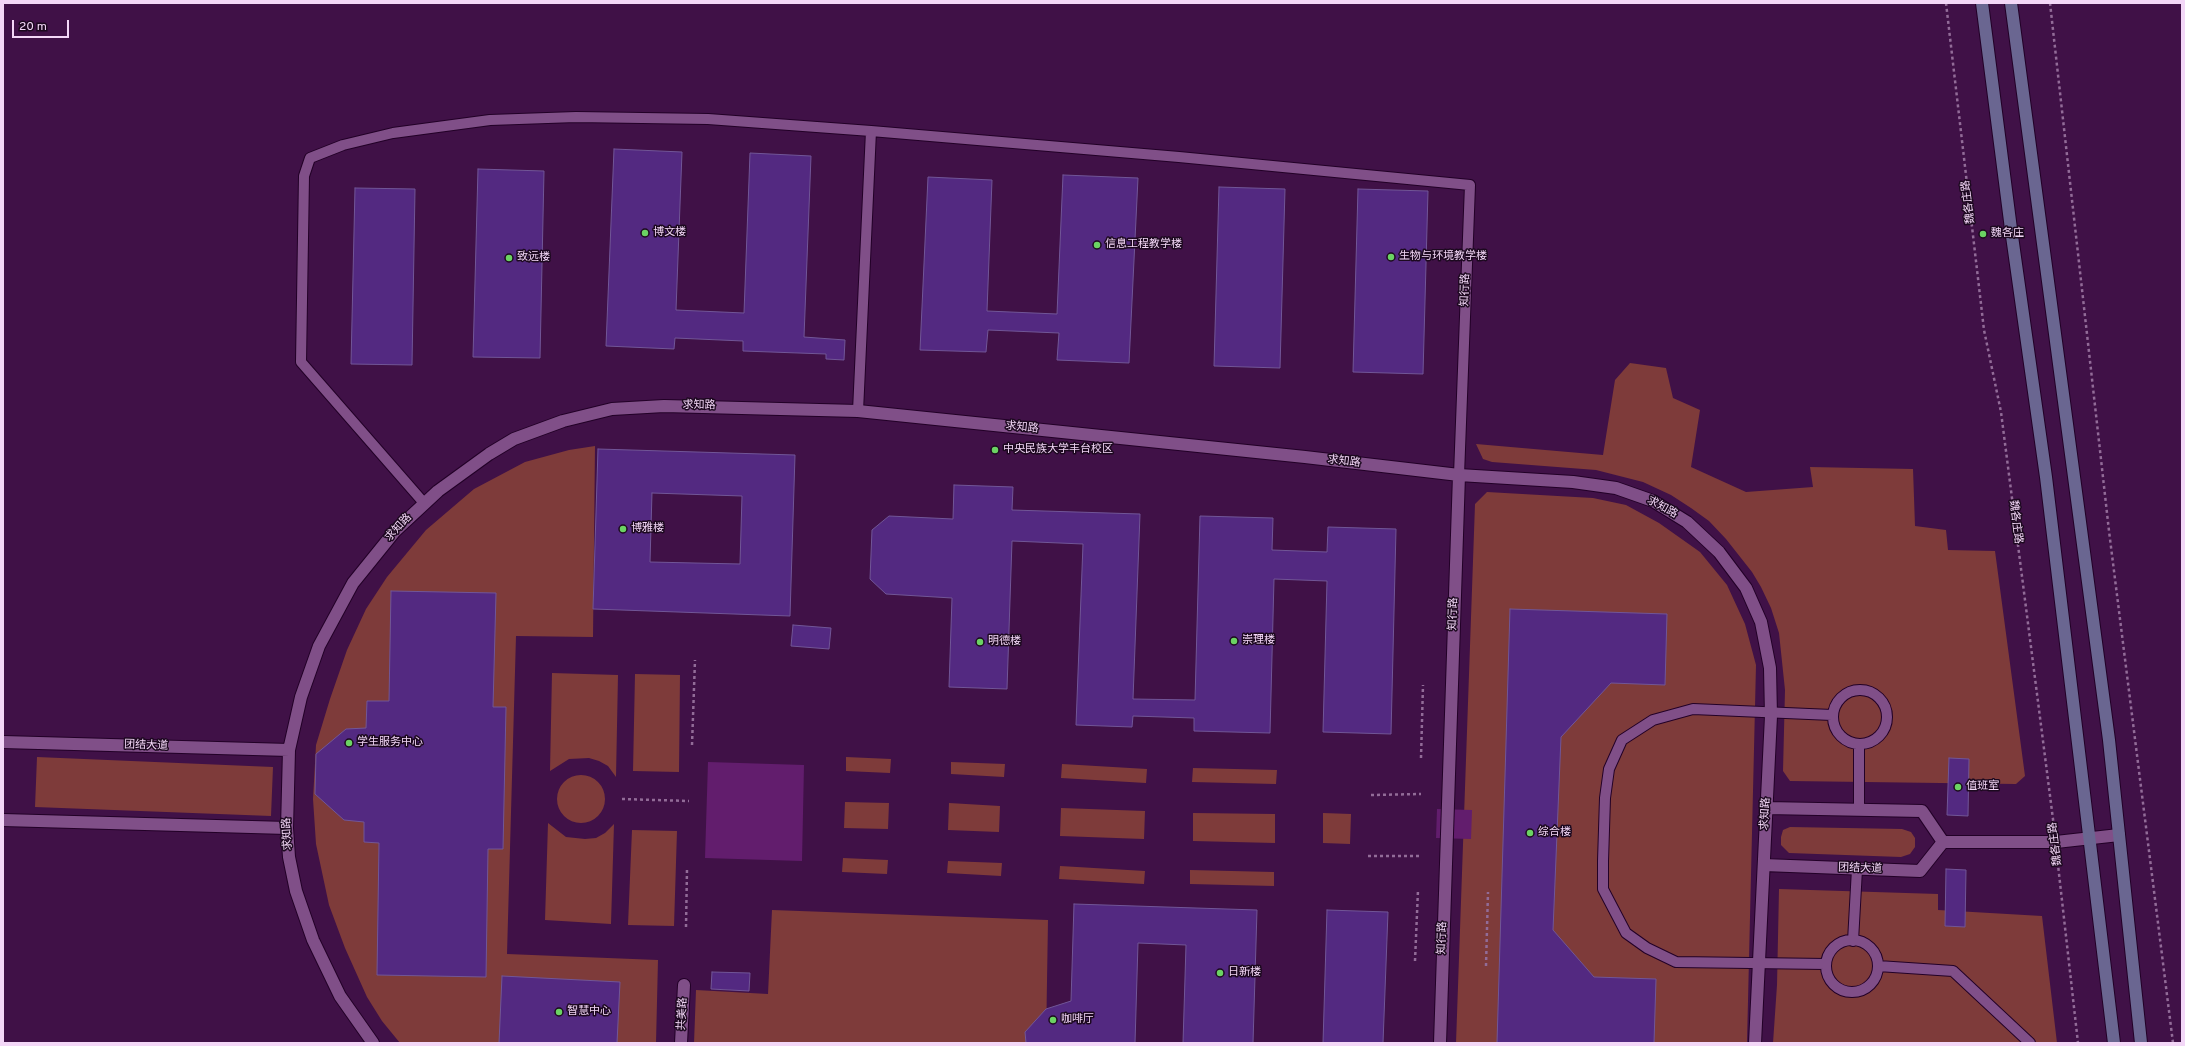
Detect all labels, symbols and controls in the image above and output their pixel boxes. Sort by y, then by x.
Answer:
scale bar [14,12,71,38]
text: 20 m [19,19,47,35]
street label: 魏各庄路 [1960,179,1978,225]
place label: 博文楼 [653,226,686,240]
place label: 魏各庄 [1991,227,2024,241]
marker: 博文楼 [640,228,650,238]
marker: 魏各庄 [1978,229,1988,239]
place label: 信息工程教学楼 [1105,238,1182,252]
marker: 信息工程教学楼 [1092,240,1102,250]
place label: 生物与环境教学楼 [1399,250,1487,264]
place label: 致远楼 [517,251,550,265]
marker: 生物与环境教学楼 [1386,252,1396,262]
marker: 致远楼 [504,253,514,263]
street label: 知行路 [1459,273,1473,307]
street label: 求知路 [682,399,716,413]
street label: 求知路 [1005,420,1039,436]
place label: 中央民族大学丰台校区 [1003,443,1113,457]
marker: 中央民族大学丰台校区 [990,445,1000,455]
street label: 求知路 [1327,453,1361,471]
street label: 求知路 [1644,494,1680,522]
street label: 魏各庄路 [2006,499,2024,545]
street label: 求知路 [383,511,415,545]
place label: 博雅楼 [631,522,664,536]
marker: 博雅楼 [618,524,628,534]
street label: 知行路 [1447,597,1461,631]
place label: 崇理楼 [1242,634,1275,648]
place label: 明德楼 [988,635,1021,649]
marker: 崇理楼 [1229,636,1239,646]
marker: 明德楼 [975,637,985,647]
place label: 学生服务中心 [357,736,423,750]
marker: 学生服务中心 [344,738,354,748]
street label: 团结大道 [124,739,168,753]
place label: 值班室 [1966,780,1999,794]
marker: 值班室 [1953,782,1963,792]
street label: 求知路 [1759,797,1773,831]
street label: 求知路 [281,817,295,851]
street label: 魏各庄路 [2047,821,2065,867]
place label: 综合楼 [1538,826,1571,840]
marker: 综合楼 [1525,828,1535,838]
street label: 团结大道 [1838,862,1882,876]
street label: 知行路 [1436,921,1450,955]
place label: 日新楼 [1228,966,1261,980]
marker: 日新楼 [1215,968,1225,978]
street label: 共美路 [676,997,690,1031]
place label: 智慧中心 [567,1005,611,1019]
marker: 智慧中心 [554,1007,564,1017]
place label: 咖啡厅 [1061,1013,1094,1027]
marker: 咖啡厅 [1048,1015,1058,1025]

